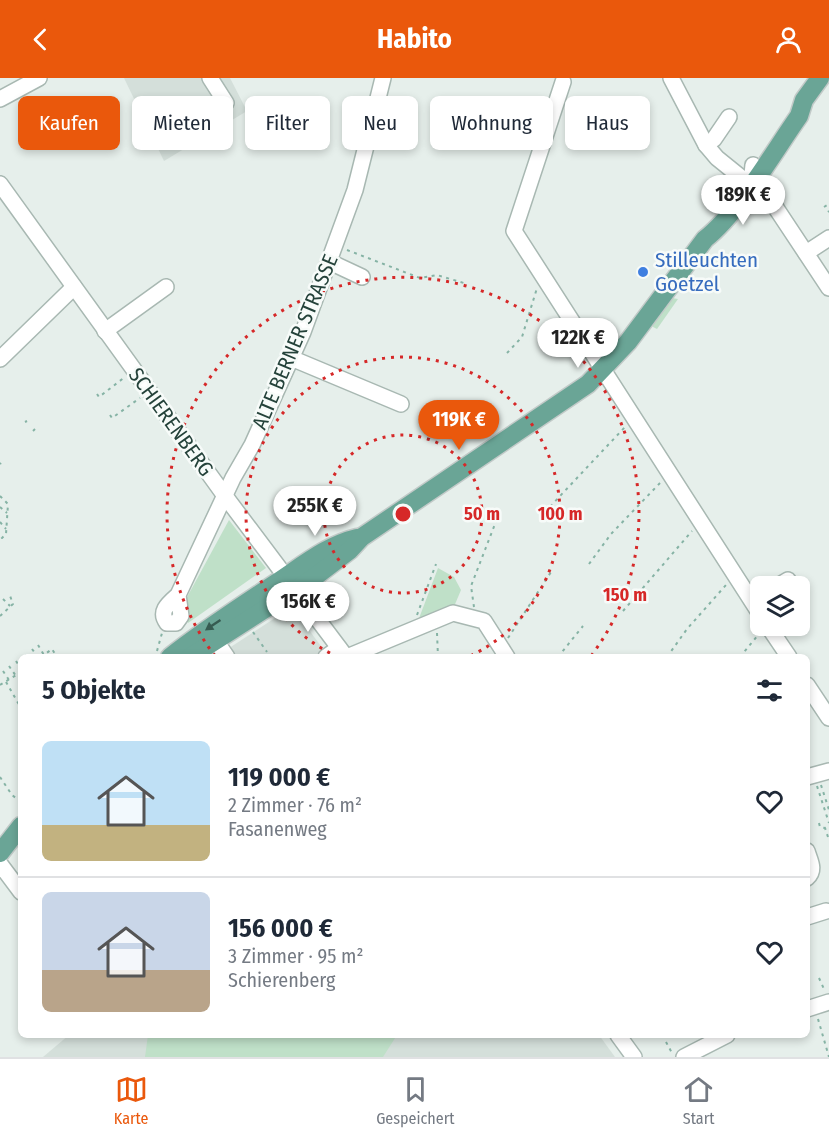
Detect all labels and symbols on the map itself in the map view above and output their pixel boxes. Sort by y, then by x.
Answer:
pin: 189K € [694,175,792,226]
place label: Stilleuchten Goetzel [655,247,758,297]
street label: ALTE BERNER STRASSE [246,250,344,433]
marker: Stilleuchten Goetzel [636,265,650,279]
pin: 122K € [529,318,627,369]
street label: SCHIERENBERG [123,363,219,481]
pin: 119K € [410,400,508,451]
pin: 255K € [266,486,364,537]
text: 50 m [464,503,500,525]
text: 100 m [538,503,582,525]
centre of rings [393,504,413,524]
pin: 156K € [259,582,357,633]
text: 150 m [603,584,647,606]
one-way arrow [205,619,221,630]

